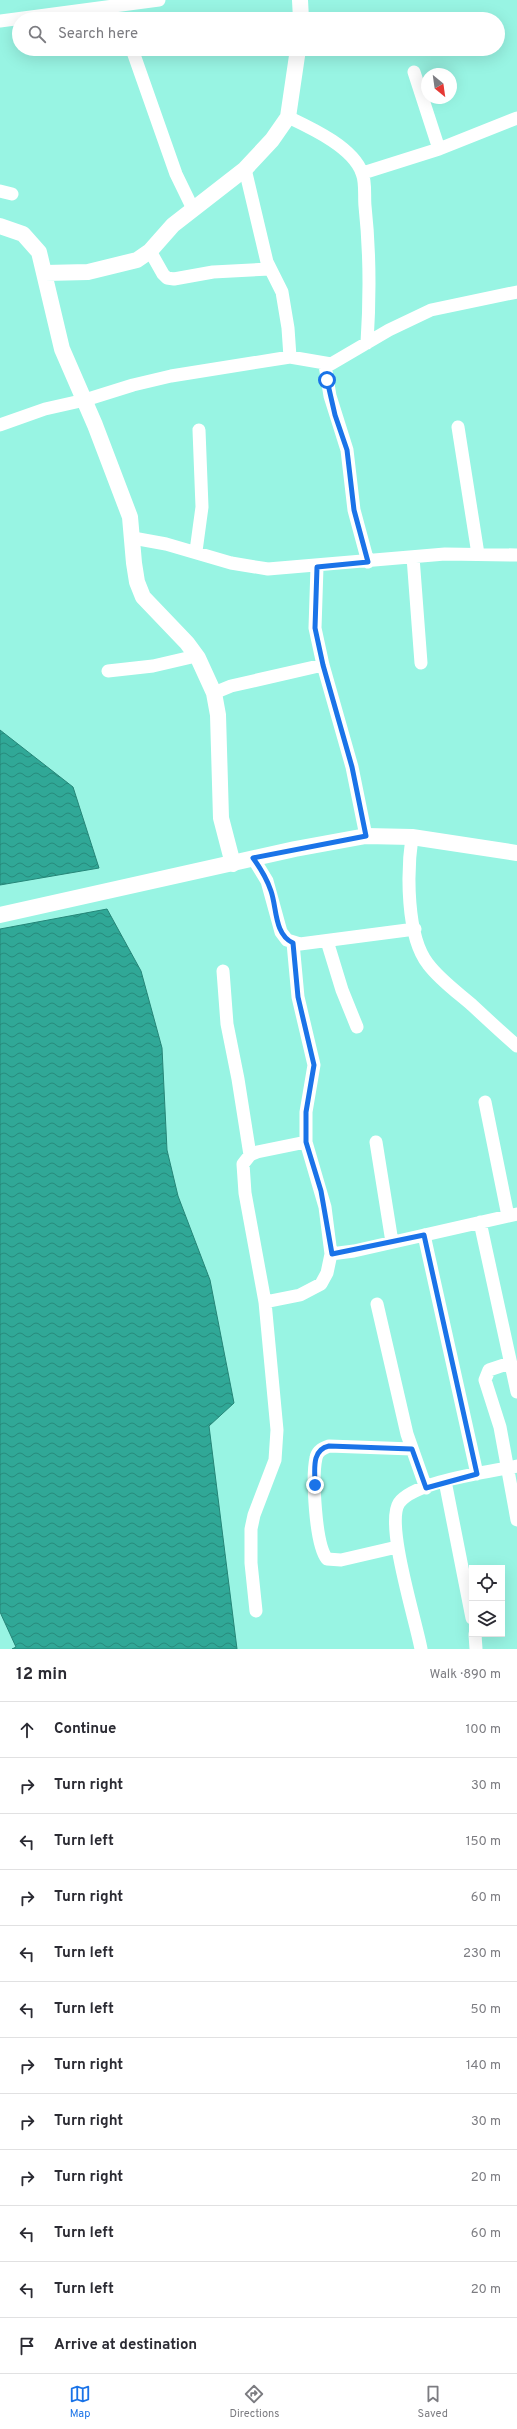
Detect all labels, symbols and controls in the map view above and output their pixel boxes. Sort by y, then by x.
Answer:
search box [12,12,505,56]
icon: search [26,23,48,45]
text: Search here [58,25,138,44]
north arrow [421,68,457,104]
route start [318,371,336,389]
route end [306,1476,324,1494]
map controls [469,1565,505,1637]
button: locate [469,1565,505,1601]
button: layers [469,1601,505,1637]
text: 12 min [16,1664,67,1686]
text: Walk · 890 m [429,1667,501,1683]
icon: ahead [16,1719,38,1741]
text: Continue [54,1720,116,1739]
text: 100 m [465,1722,501,1738]
icon: right [16,1775,38,1797]
text: Turn right [54,1776,123,1795]
text: 30 m [471,1778,501,1794]
icon: left [16,1831,38,1853]
text: Turn left [54,1832,114,1851]
text: 150 m [466,1834,501,1850]
icon: right [16,1887,38,1909]
text: Turn right [54,1888,123,1907]
text: 60 m [471,1890,501,1906]
icon: left [16,1943,38,1965]
text: Turn left [54,1944,114,1963]
text: 230 m [463,1946,501,1962]
icon: left [16,1999,38,2021]
text: Turn left [54,2000,114,2019]
text: 50 m [471,2002,501,2018]
icon: right [16,2055,38,2077]
text: Turn right [54,2056,123,2075]
text: 140 m [466,2058,501,2074]
icon: right [16,2111,38,2133]
text: Turn right [54,2112,123,2131]
text: 30 m [471,2114,501,2130]
icon: right [16,2167,38,2189]
text: Turn right [54,2168,123,2187]
text: 20 m [471,2170,501,2186]
icon: left [16,2223,38,2245]
text: Turn left [54,2224,114,2243]
text: 60 m [471,2226,501,2242]
icon: left [16,2279,38,2301]
text: Turn left [54,2280,114,2299]
text: 20 m [471,2282,501,2298]
icon: arrive [16,2335,38,2357]
text: Arrive at destination [54,2336,197,2355]
tab: Map [69,2383,91,2421]
tab: Directions [229,2383,279,2421]
tab: Saved [418,2383,448,2421]

